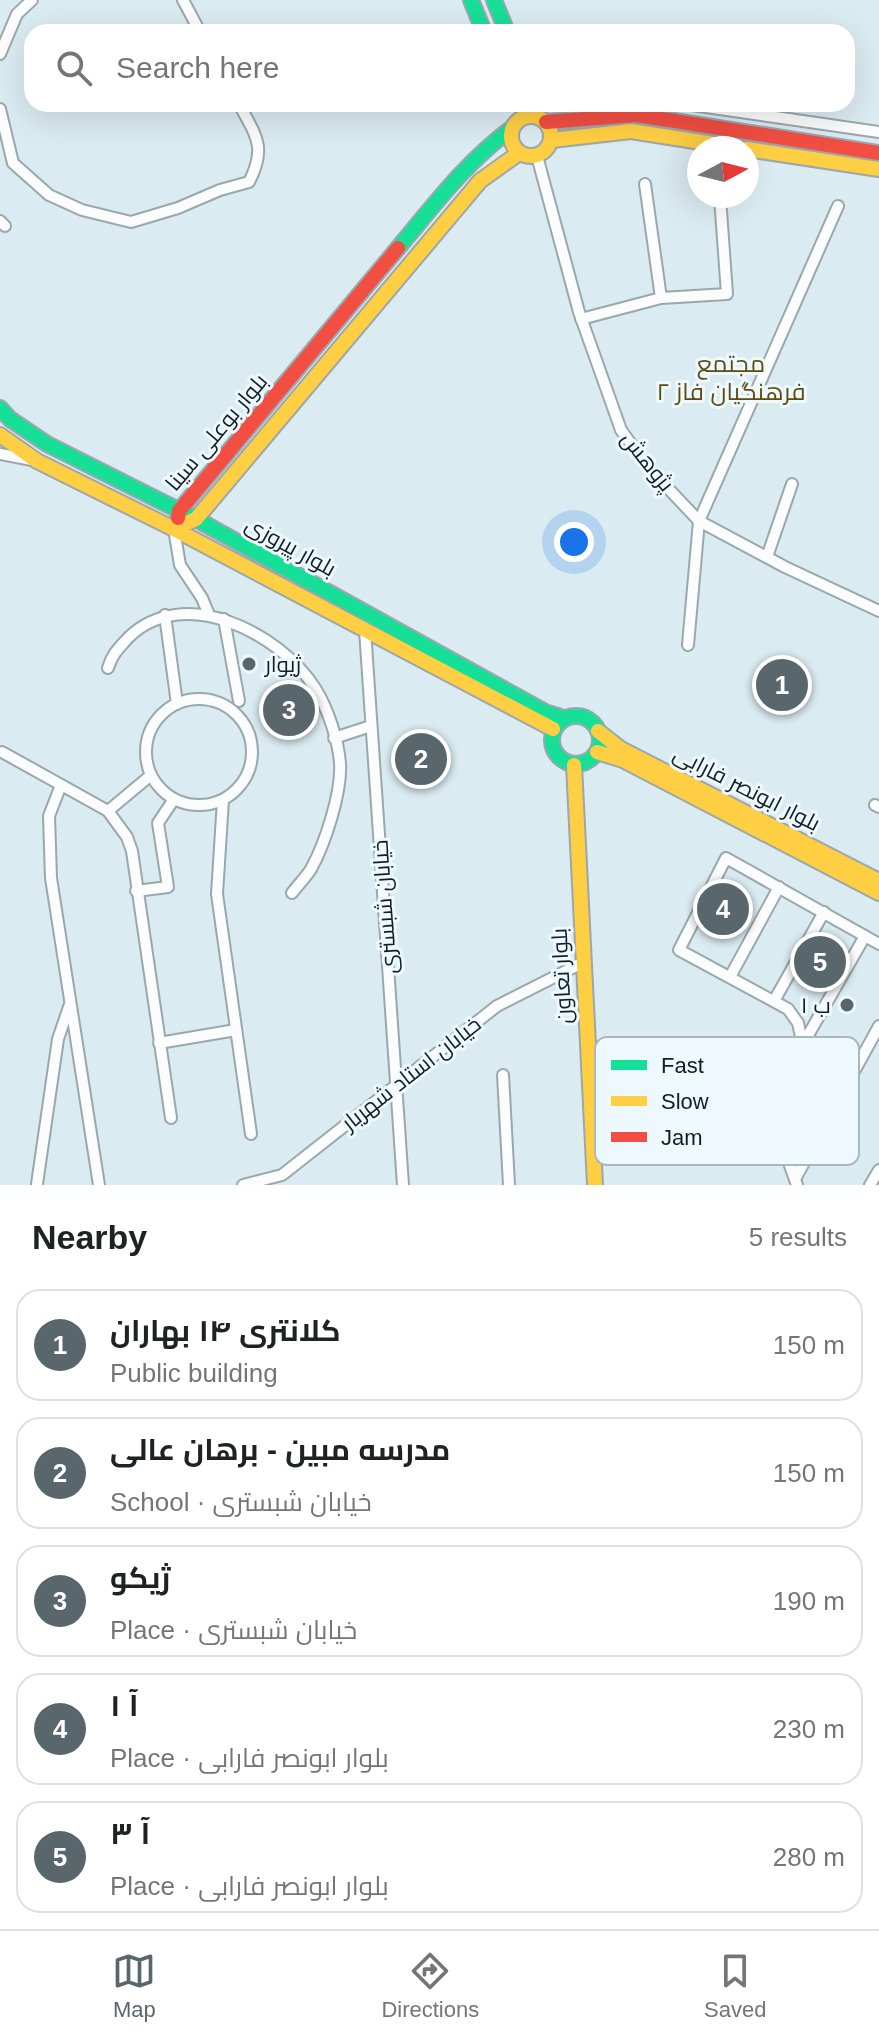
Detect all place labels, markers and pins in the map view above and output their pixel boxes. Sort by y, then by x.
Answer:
place label: ژیوار [263,652,301,677]
marker: ژیوار [240,655,258,673]
pin: 1 [756,655,808,715]
pin: 3 [263,680,315,740]
pin: 2 [395,729,447,789]
pin: 4 [697,879,749,939]
pin: 5 [794,932,846,992]
place label: ب ۱ [801,993,831,1018]
marker: ب ۱ [838,996,856,1014]

